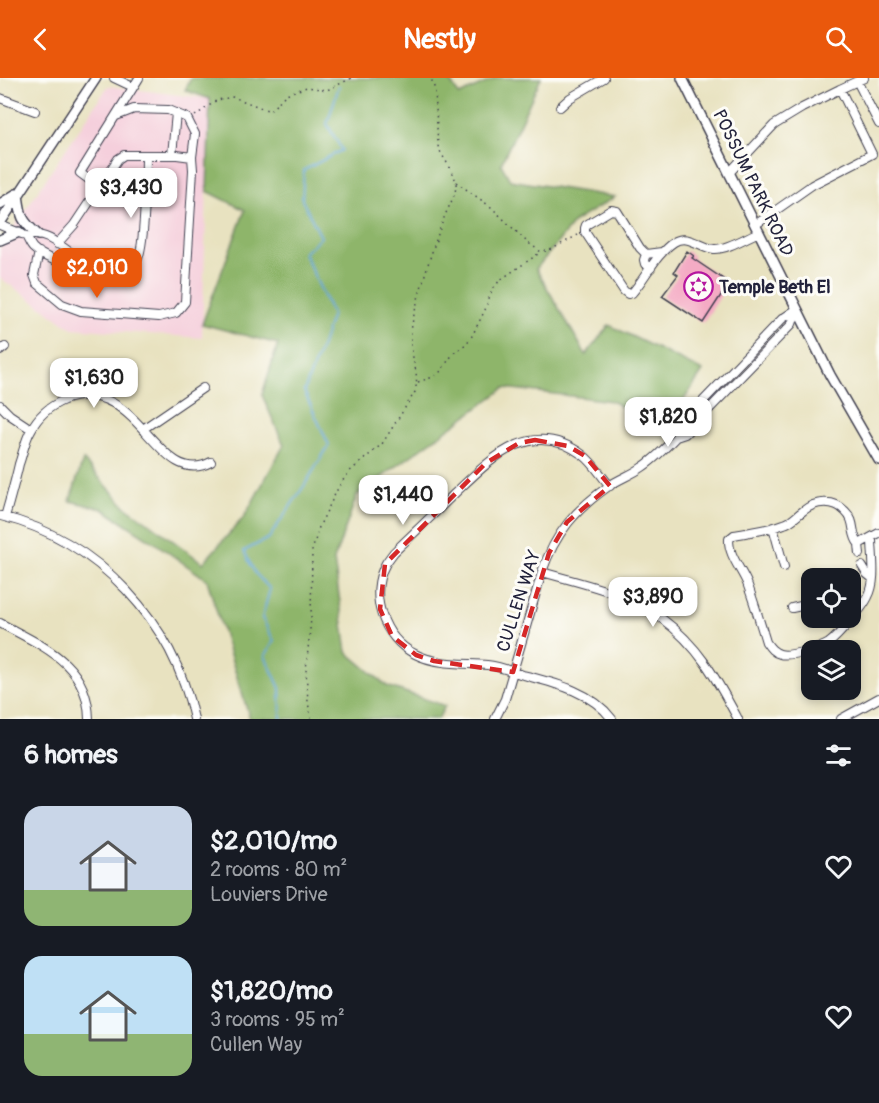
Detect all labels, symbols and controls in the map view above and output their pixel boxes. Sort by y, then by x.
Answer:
icon: back [24,23,57,56]
text: Nestly [403,23,476,56]
icon: search [822,23,855,56]
street label: POSSUM PARK ROAD [707,106,799,260]
pin: $3,430 [82,168,180,219]
text: $3,430 [99,175,163,200]
pin: $2,010 [48,248,146,299]
text: $2,010 [66,255,128,280]
synagogue icon: Temple Beth El [682,271,714,303]
place label: Temple Beth El [718,276,830,299]
pin: $1,630 [45,358,143,409]
text: $1,630 [64,365,124,390]
pin: $1,820 [619,397,717,448]
text: $1,820 [639,404,697,429]
pin: $1,440 [354,475,452,526]
text: $1,440 [373,482,433,507]
street label: CULLEN WAY [492,547,546,655]
map controls [801,568,861,700]
button: locate [801,568,861,628]
pin: $3,890 [604,577,702,628]
text: $3,890 [622,584,684,609]
button: layers [801,640,861,700]
text: 6 homes [24,739,118,771]
icon: filters [822,739,855,772]
text: $2,010/mo [210,825,337,857]
icon: home [72,830,144,902]
icon: heart [822,850,855,883]
text: 2 rooms · 80 m² [210,857,347,882]
text: Louviers Drive [210,882,328,907]
text: $1,820/mo [210,975,333,1007]
icon: home [72,980,144,1052]
icon: heart [822,1000,855,1033]
text: 3 rooms · 95 m² [210,1007,345,1032]
text: Cullen Way [210,1032,302,1057]

